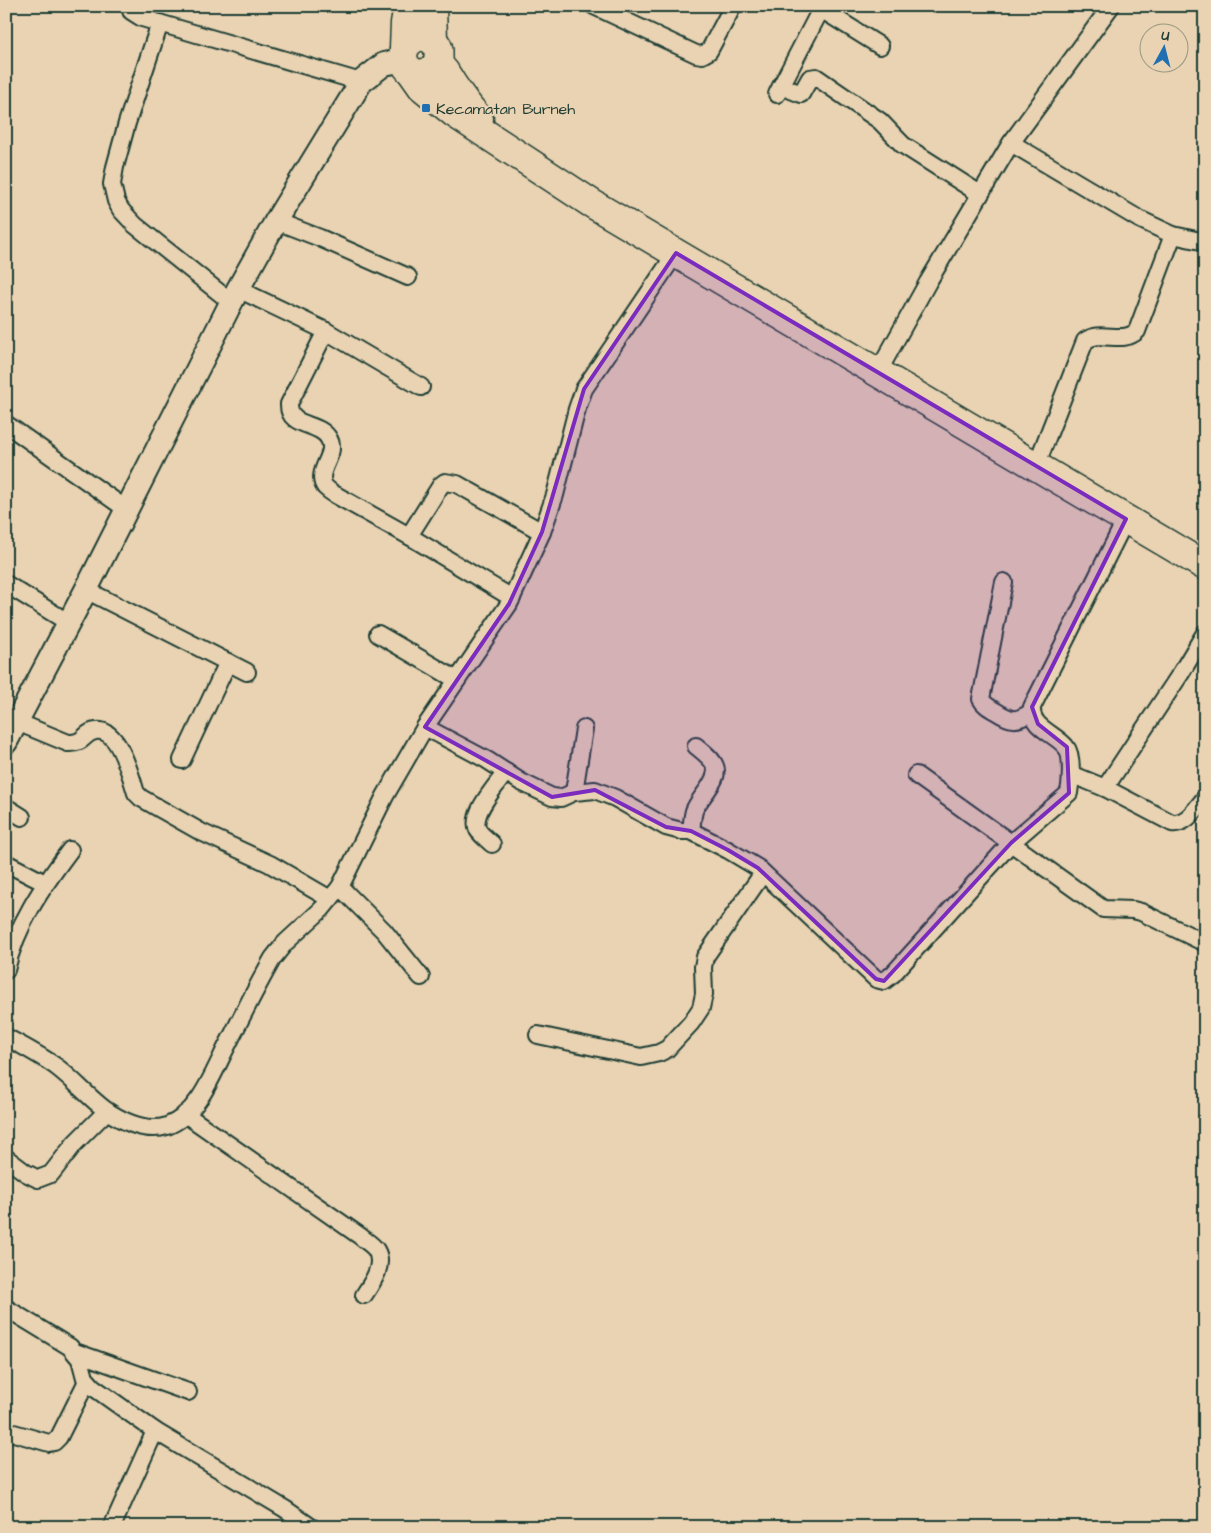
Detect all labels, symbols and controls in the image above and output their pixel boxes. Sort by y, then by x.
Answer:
north arrow [1138,22,1188,72]
text: U [1160,26,1171,47]
place label: Kecamatan Burneh [436,98,575,120]
marker: Kecamatan Burneh [420,102,432,114]

